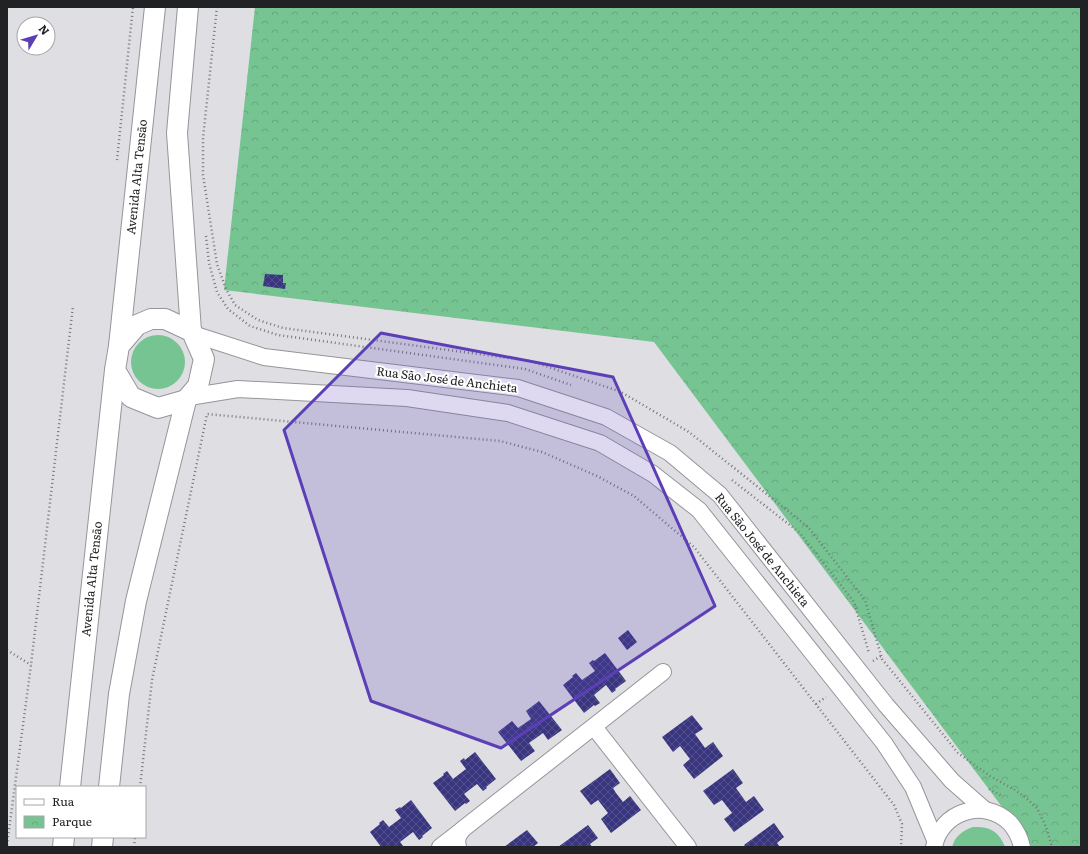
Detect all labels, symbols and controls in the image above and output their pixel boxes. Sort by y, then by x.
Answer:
north arrow [16,16,56,56]
text: N [36,21,54,38]
street label: Avenida Alta Tensāo [121,118,151,235]
street label: Rua São José de Anchieta [376,361,519,397]
street label: Rua São José de Anchieta [711,489,815,611]
street label: Avenida Alta Tensāo [76,520,106,637]
legend [16,786,146,838]
text: Rua [52,792,75,810]
text: Parque [52,812,92,830]

